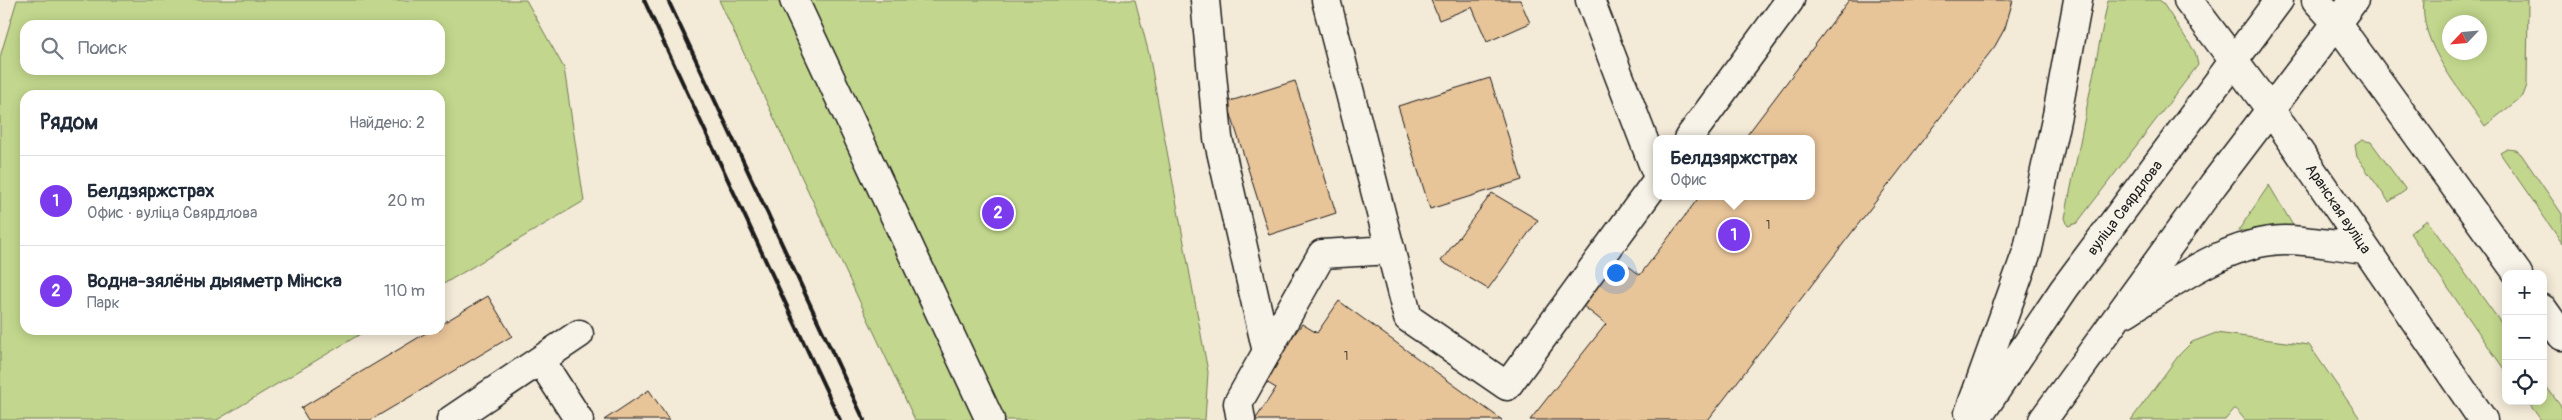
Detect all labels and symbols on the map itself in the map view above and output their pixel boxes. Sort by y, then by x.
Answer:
north arrow [2442,15,2487,60]
street label: вуліца Свярдлова [2083,157,2167,259]
street label: Аранская вуліца [2301,160,2375,258]
pin: 2 [982,194,1014,232]
pin: 1 [1718,216,1750,254]
house number: 1 [1766,218,1770,233]
your location [1603,260,1629,286]
house number: 1 [1344,349,1348,364]

